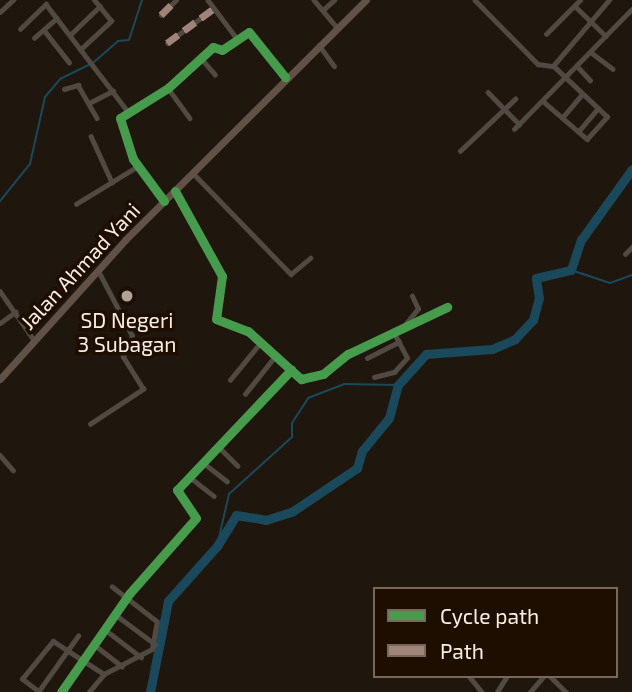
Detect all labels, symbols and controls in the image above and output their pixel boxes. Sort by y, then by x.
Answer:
street label: Jalan Ahmad Yani [15,197,145,335]
marker: SD Negeri 3 Subagan [119,288,135,304]
place label: SD Negeri 3 Subagan [78,307,176,357]
legend [373,587,618,678]
text: Cycle path [440,603,539,628]
text: Path [440,638,484,663]

